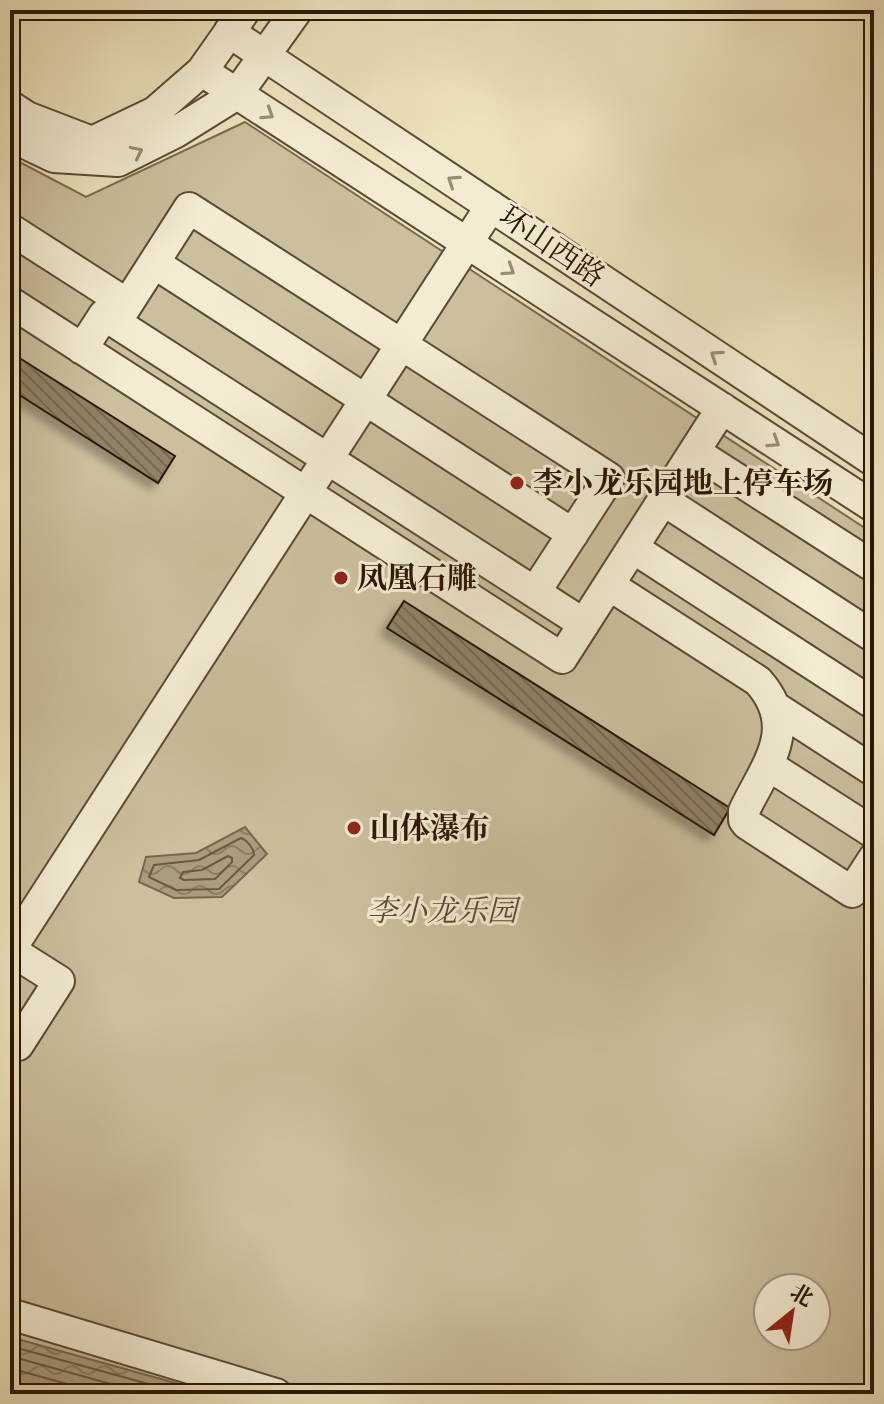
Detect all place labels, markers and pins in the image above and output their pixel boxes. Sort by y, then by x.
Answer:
place label: 李小龙乐园地上停车场 [533,466,833,501]
marker: 李小龙乐园地上停车场 [508,474,526,492]
place label: 凤凰石雕 [357,561,477,596]
marker: 凤凰石雕 [332,569,350,587]
place label: 山体瀑布 [370,811,490,846]
marker: 山体瀑布 [345,819,363,837]

